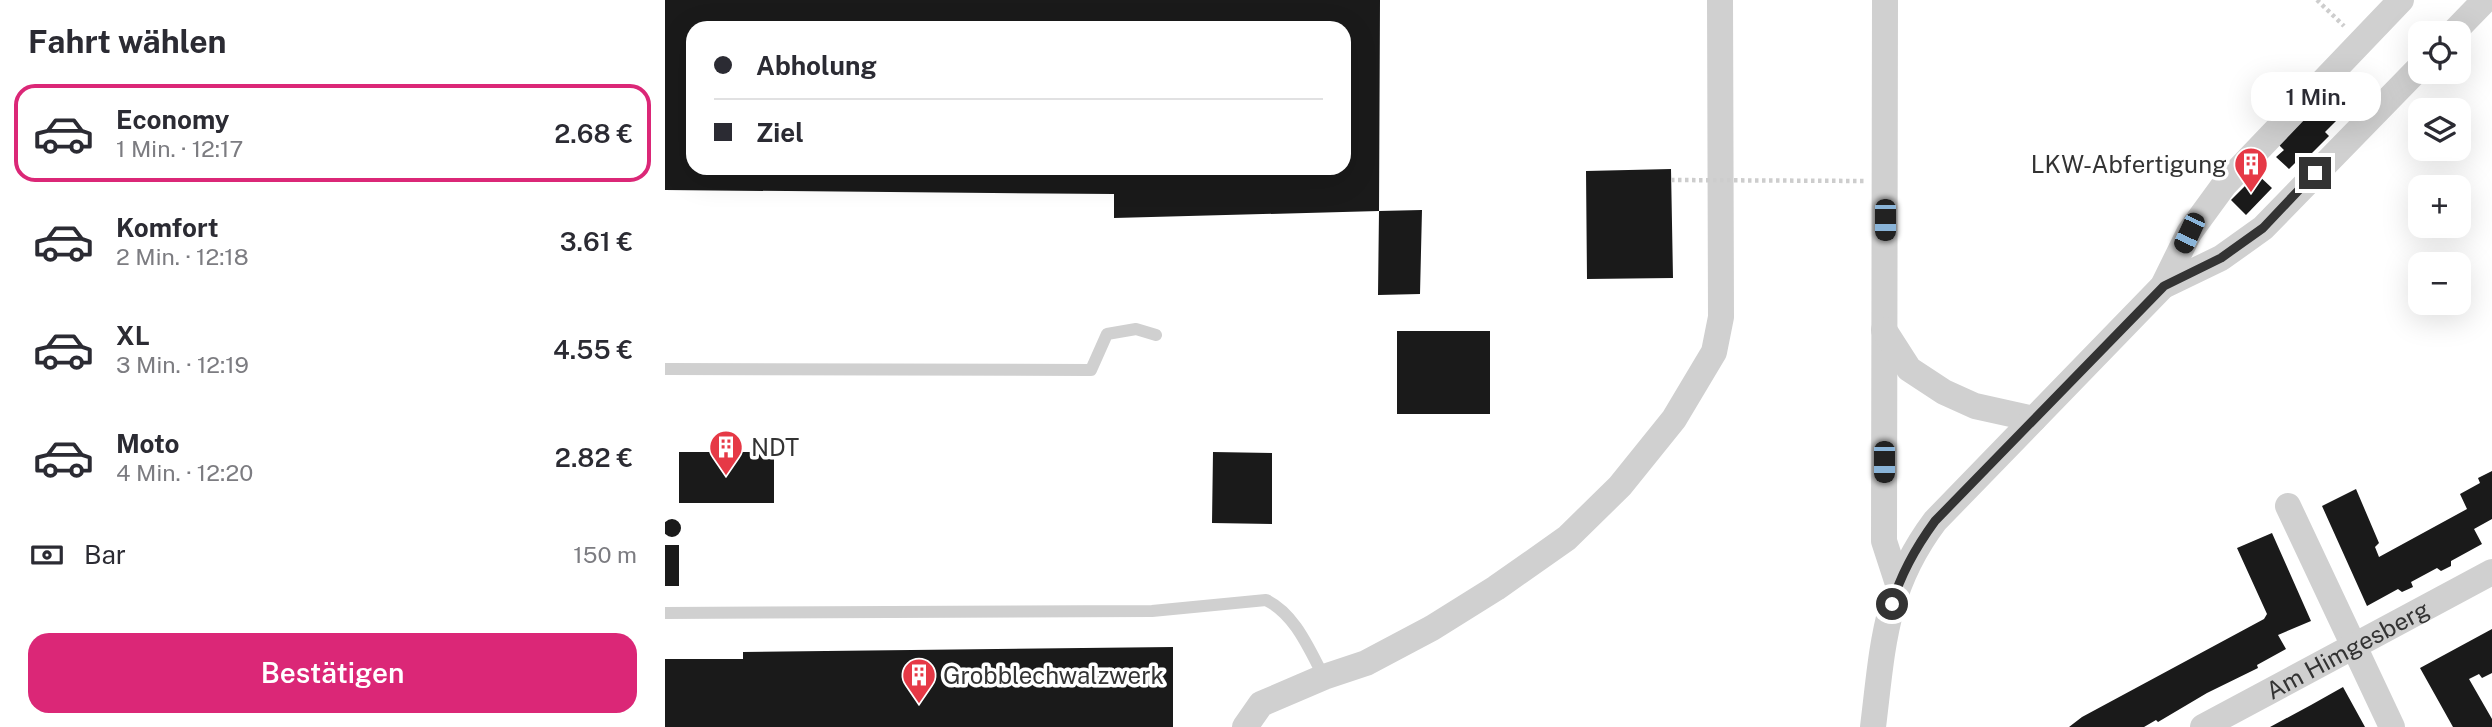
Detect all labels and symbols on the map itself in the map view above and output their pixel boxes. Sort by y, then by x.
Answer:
callout: 1 Min. [2250,72,2380,120]
building icon: LKW-Abfertigung [2232,145,2270,194]
place label: LKW-Abfertigung [2031,150,2227,178]
route end [2299,157,2331,189]
car [1875,199,1896,241]
car [2171,210,2208,256]
building icon: NDT [707,428,745,477]
place label: NDT [751,433,799,461]
car [1874,441,1895,483]
route start [1876,588,1908,620]
street label: Am Himgesberg [2261,594,2434,705]
building icon: Grobblechwalzwerk [900,656,938,705]
place label: Grobblechwalzwerk [943,661,1164,689]

